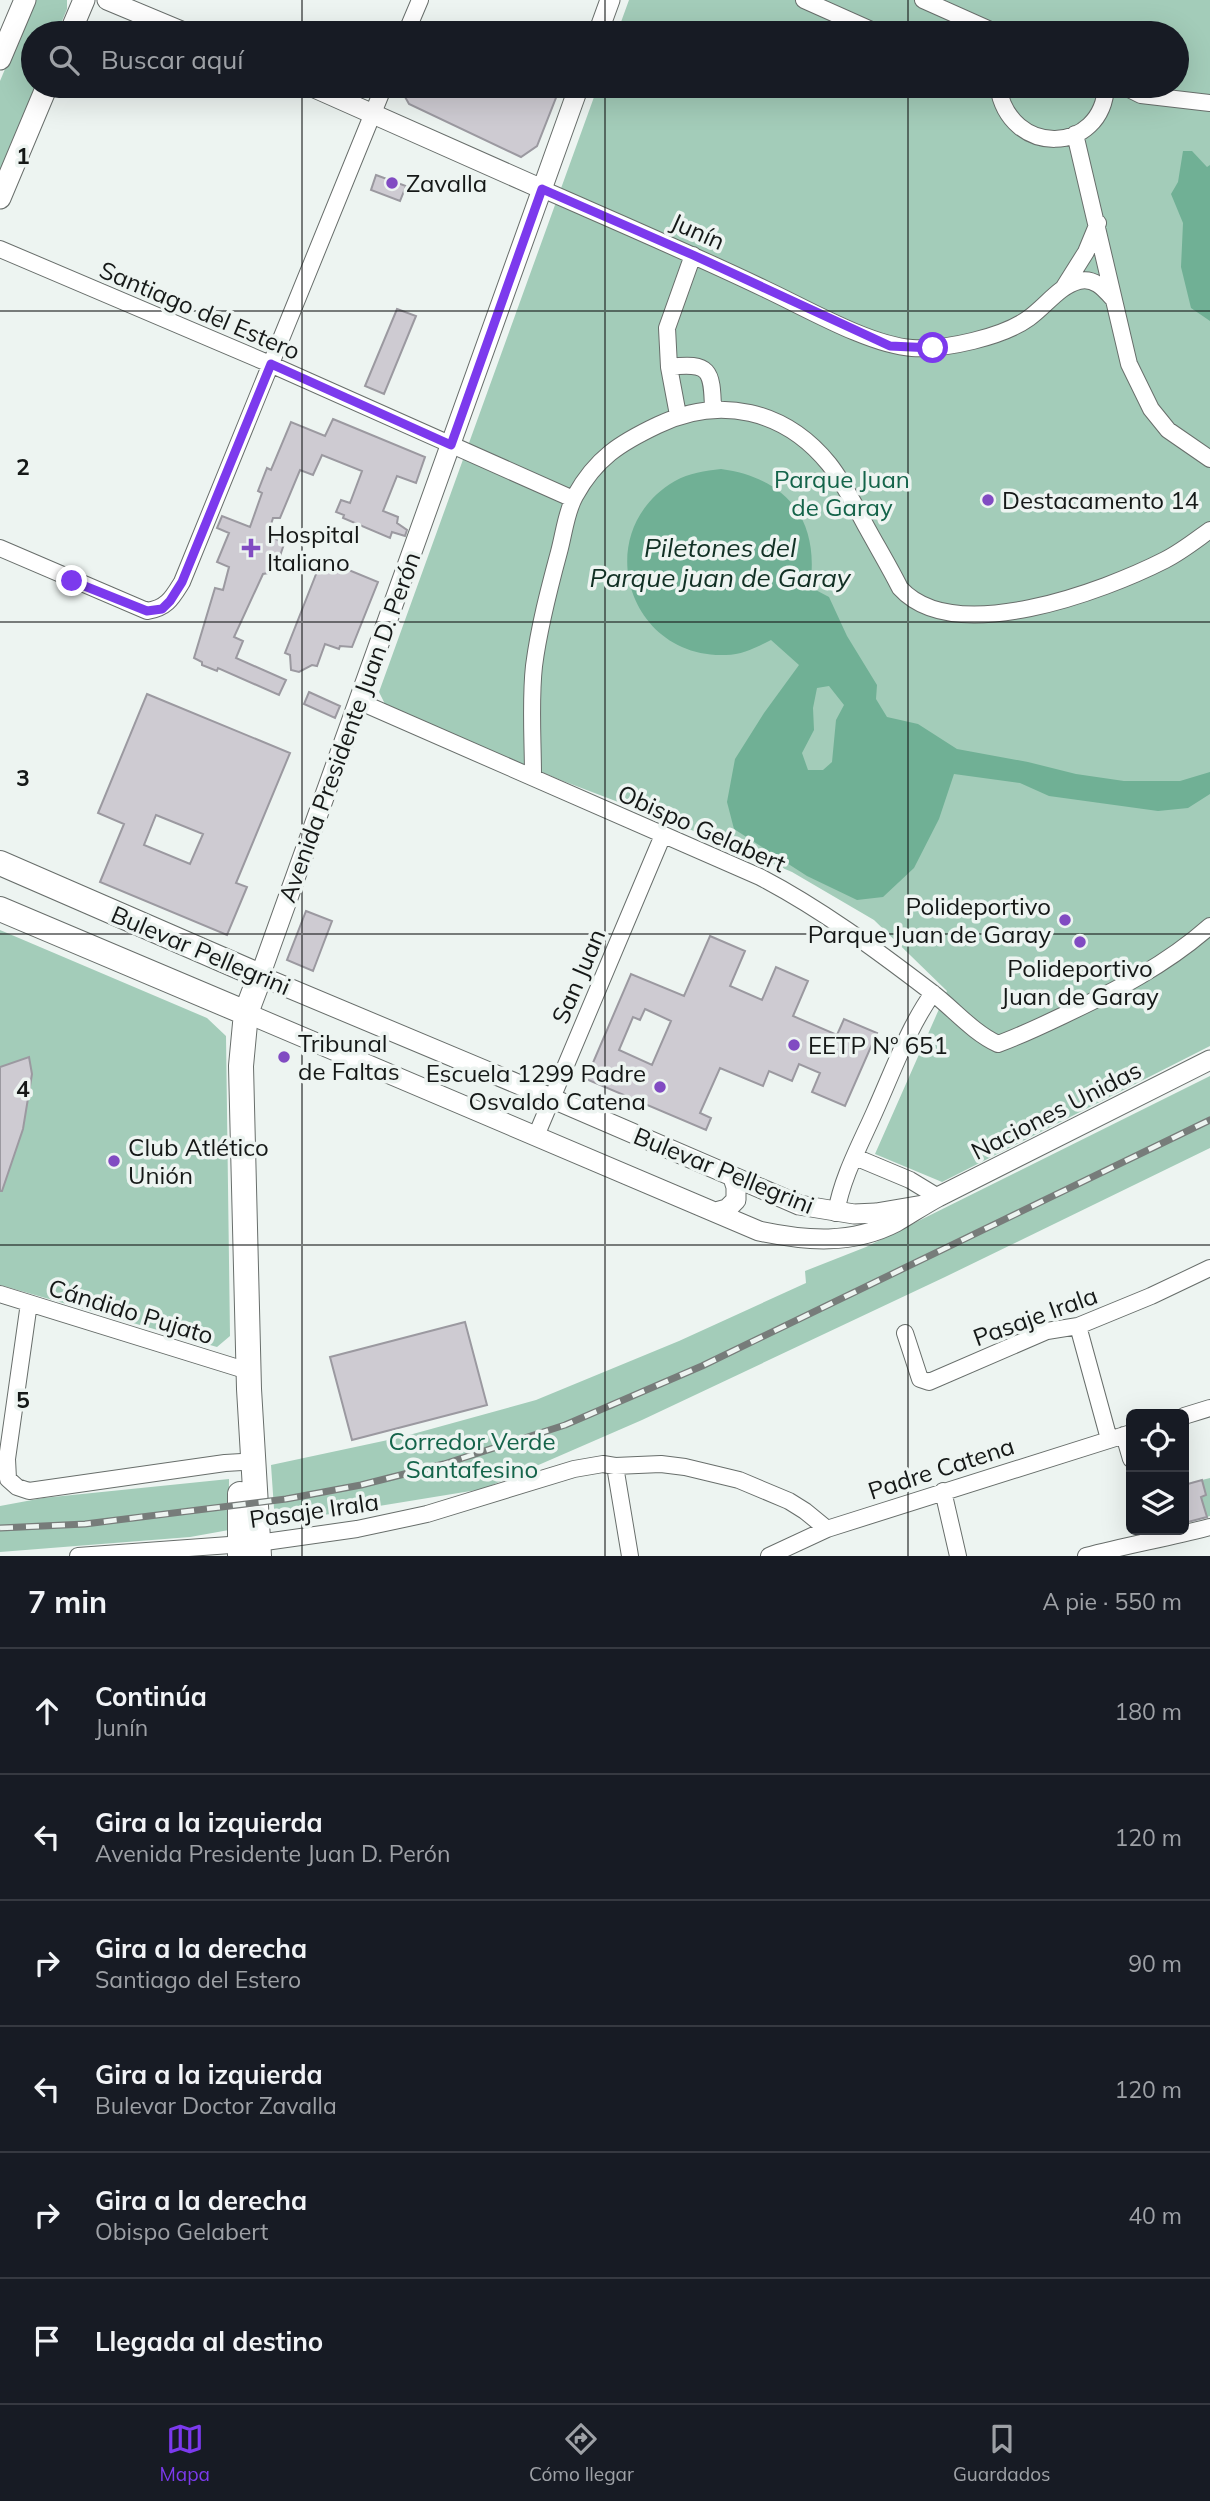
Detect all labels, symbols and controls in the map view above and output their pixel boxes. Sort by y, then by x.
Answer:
search box [21,21,1189,98]
icon: search [45,41,83,79]
text: Buscar aquí [101,43,244,76]
text: 1 [16,141,30,170]
place label: Zavalla [406,168,487,198]
marker: Zavalla [384,175,400,191]
street label: Junín [667,206,729,256]
street label: Santiago del Estero [95,254,305,366]
route start [917,332,948,363]
text: 2 [16,452,30,481]
park label: Parque Juan de Garay [774,464,910,522]
place label: Destacamento 14 [1002,485,1199,515]
marker: Destacamento 14 [980,492,996,508]
place label: Hospital Italiano [267,519,360,577]
water label: Piletones del Parque juan de Garay [589,531,852,594]
marker: Hospital Italiano [241,538,261,558]
street label: Avenida Presidente Juan D. Perón [271,548,427,906]
route end [56,565,87,596]
text: 3 [16,763,30,792]
street label: Obispo Gelabert [613,778,791,878]
place label: Polideportivo Parque Juan de Garay [808,891,1051,949]
street label: Bulevar Pellegrini [107,899,295,1001]
marker: Polideportivo Parque Juan de Garay [1057,912,1073,928]
street label: San Juan [545,924,611,1028]
marker: Polideportivo Juan de Garay [1072,934,1088,950]
place label: Polideportivo Juan de Garay [1001,953,1159,1011]
place label: Tribunal de Faltas [298,1028,400,1086]
place label: EETP Nº 651 [808,1030,948,1060]
marker: EETP Nº 651 [786,1037,802,1053]
marker: Tribunal de Faltas [276,1049,292,1065]
street label: Naciones Unidas [966,1054,1146,1166]
place label: Escuela 1299 Padre Osvaldo Catena [426,1058,646,1116]
text: 4 [16,1074,30,1103]
marker: Escuela 1299 Padre Osvaldo Catena [652,1079,668,1095]
street label: Bulevar Pellegrini [629,1120,819,1220]
place label: Club Atlético Unión [128,1132,269,1190]
marker: Club Atlético Unión [106,1153,122,1169]
street label: Cándido Pujato [45,1272,217,1350]
street label: Pasaje Irala [969,1280,1101,1352]
text: 5 [16,1385,30,1414]
map controls [1126,1409,1189,1535]
button: locate [1126,1409,1189,1472]
park label: Corredor Verde Santafesino [388,1426,556,1484]
street label: Padre Catena [864,1430,1018,1506]
button: layers [1126,1472,1189,1535]
street label: Pasaje Irala [247,1486,381,1534]
text: 7 min [28,1583,107,1621]
text: A pie · 550 m [1042,1587,1182,1616]
text: Continúa [95,1680,207,1713]
icon: ahead [28,1692,66,1730]
text: 180 m [1114,1697,1182,1726]
text: Junín [95,1713,148,1742]
text: Gira a la izquierda [95,1806,323,1839]
icon: left [28,1818,66,1856]
text: 120 m [1114,1823,1182,1852]
text: Avenida Presidente Juan D. Perón [95,1839,450,1868]
text: Gira a la derecha [95,1932,307,1965]
icon: right [28,1944,66,1982]
text: 90 m [1128,1949,1182,1978]
text: Santiago del Estero [95,1965,301,1994]
text: Gira a la izquierda [95,2058,323,2091]
icon: left [28,2070,66,2108]
text: 120 m [1114,2075,1182,2104]
text: Bulevar Doctor Zavalla [95,2091,337,2120]
text: Gira a la derecha [95,2184,307,2217]
icon: right [28,2196,66,2234]
text: 40 m [1128,2201,1182,2230]
text: Obispo Gelabert [95,2217,268,2246]
icon: arrive [28,2322,66,2360]
text: Llegada al destino [95,2325,323,2358]
tab: Mapa [160,2420,210,2486]
tab: Cómo llegar [529,2420,634,2486]
tab: Guardados [953,2420,1050,2486]

